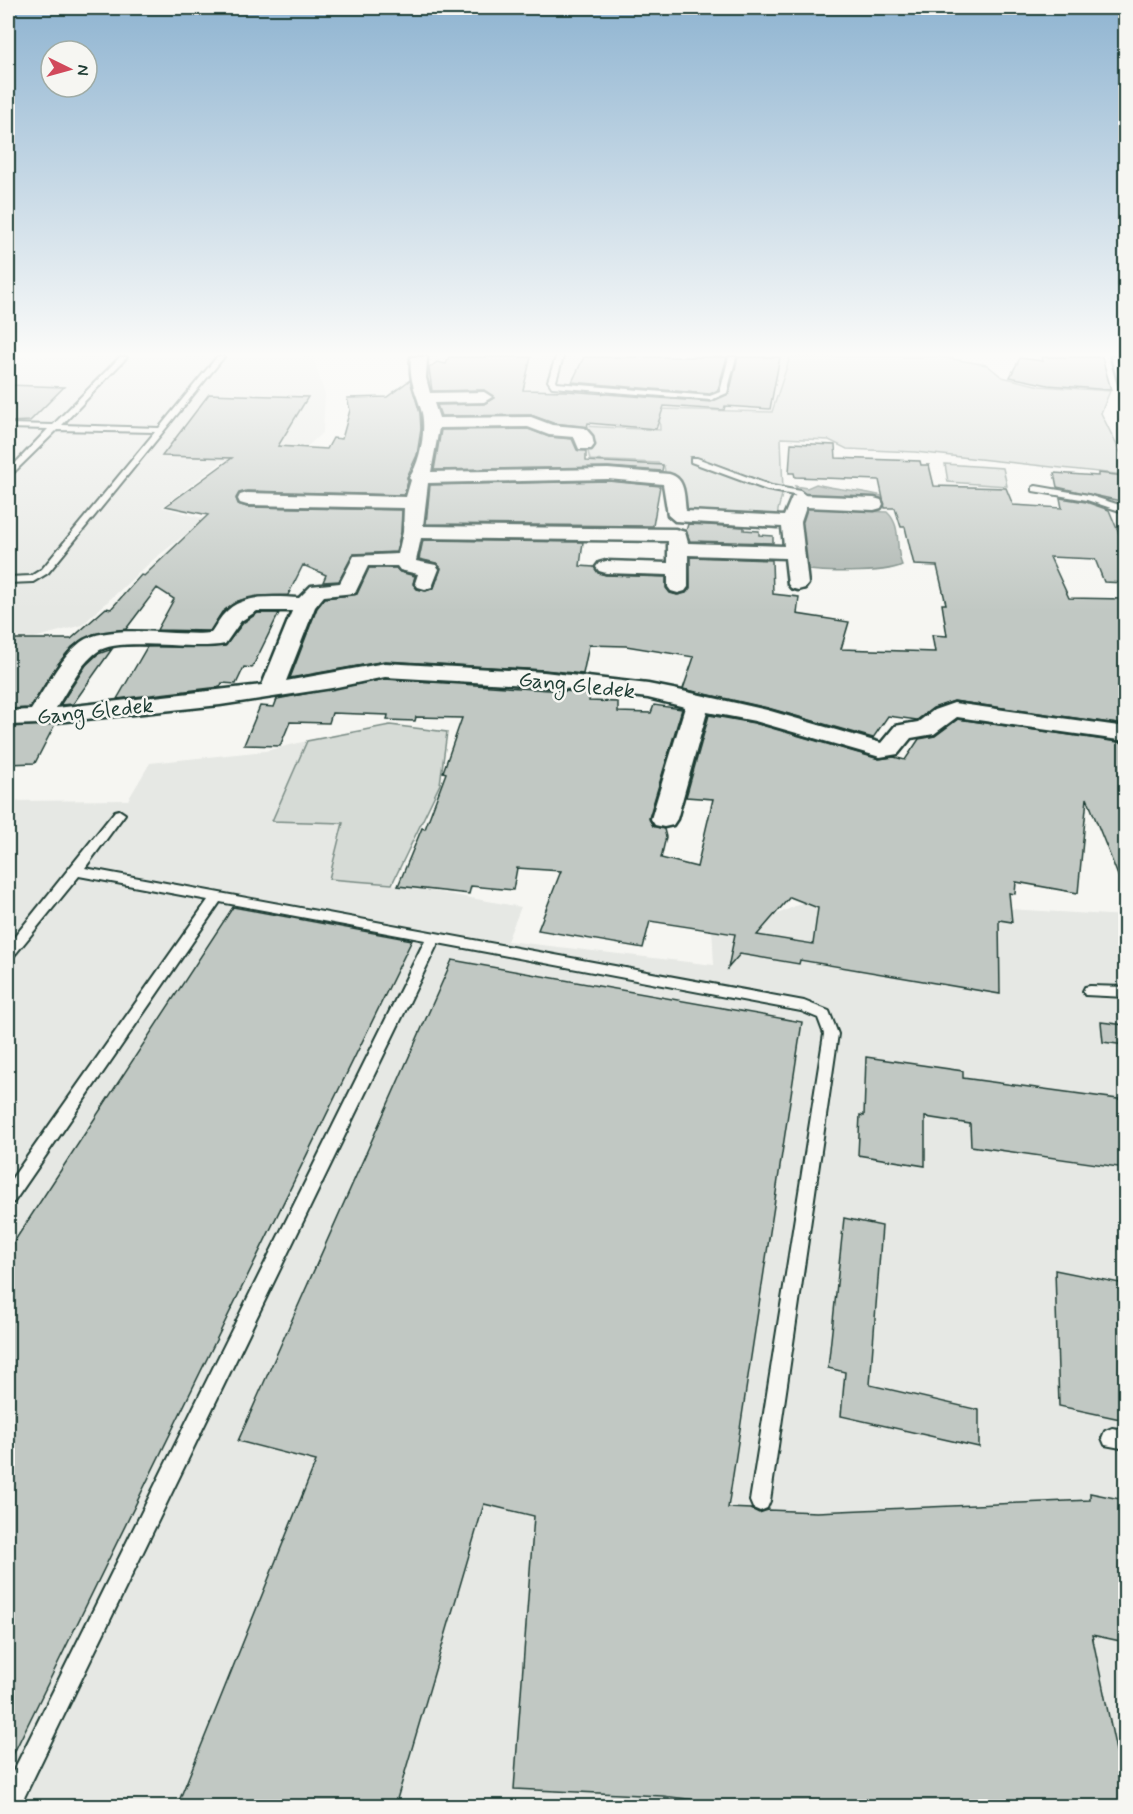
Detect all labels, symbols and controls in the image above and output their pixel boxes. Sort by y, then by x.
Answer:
north arrow [39,39,99,99]
text: N [72,64,93,76]
street label: Gang Gledek [517,666,637,709]
street label: Gang Gledek [35,692,155,735]

